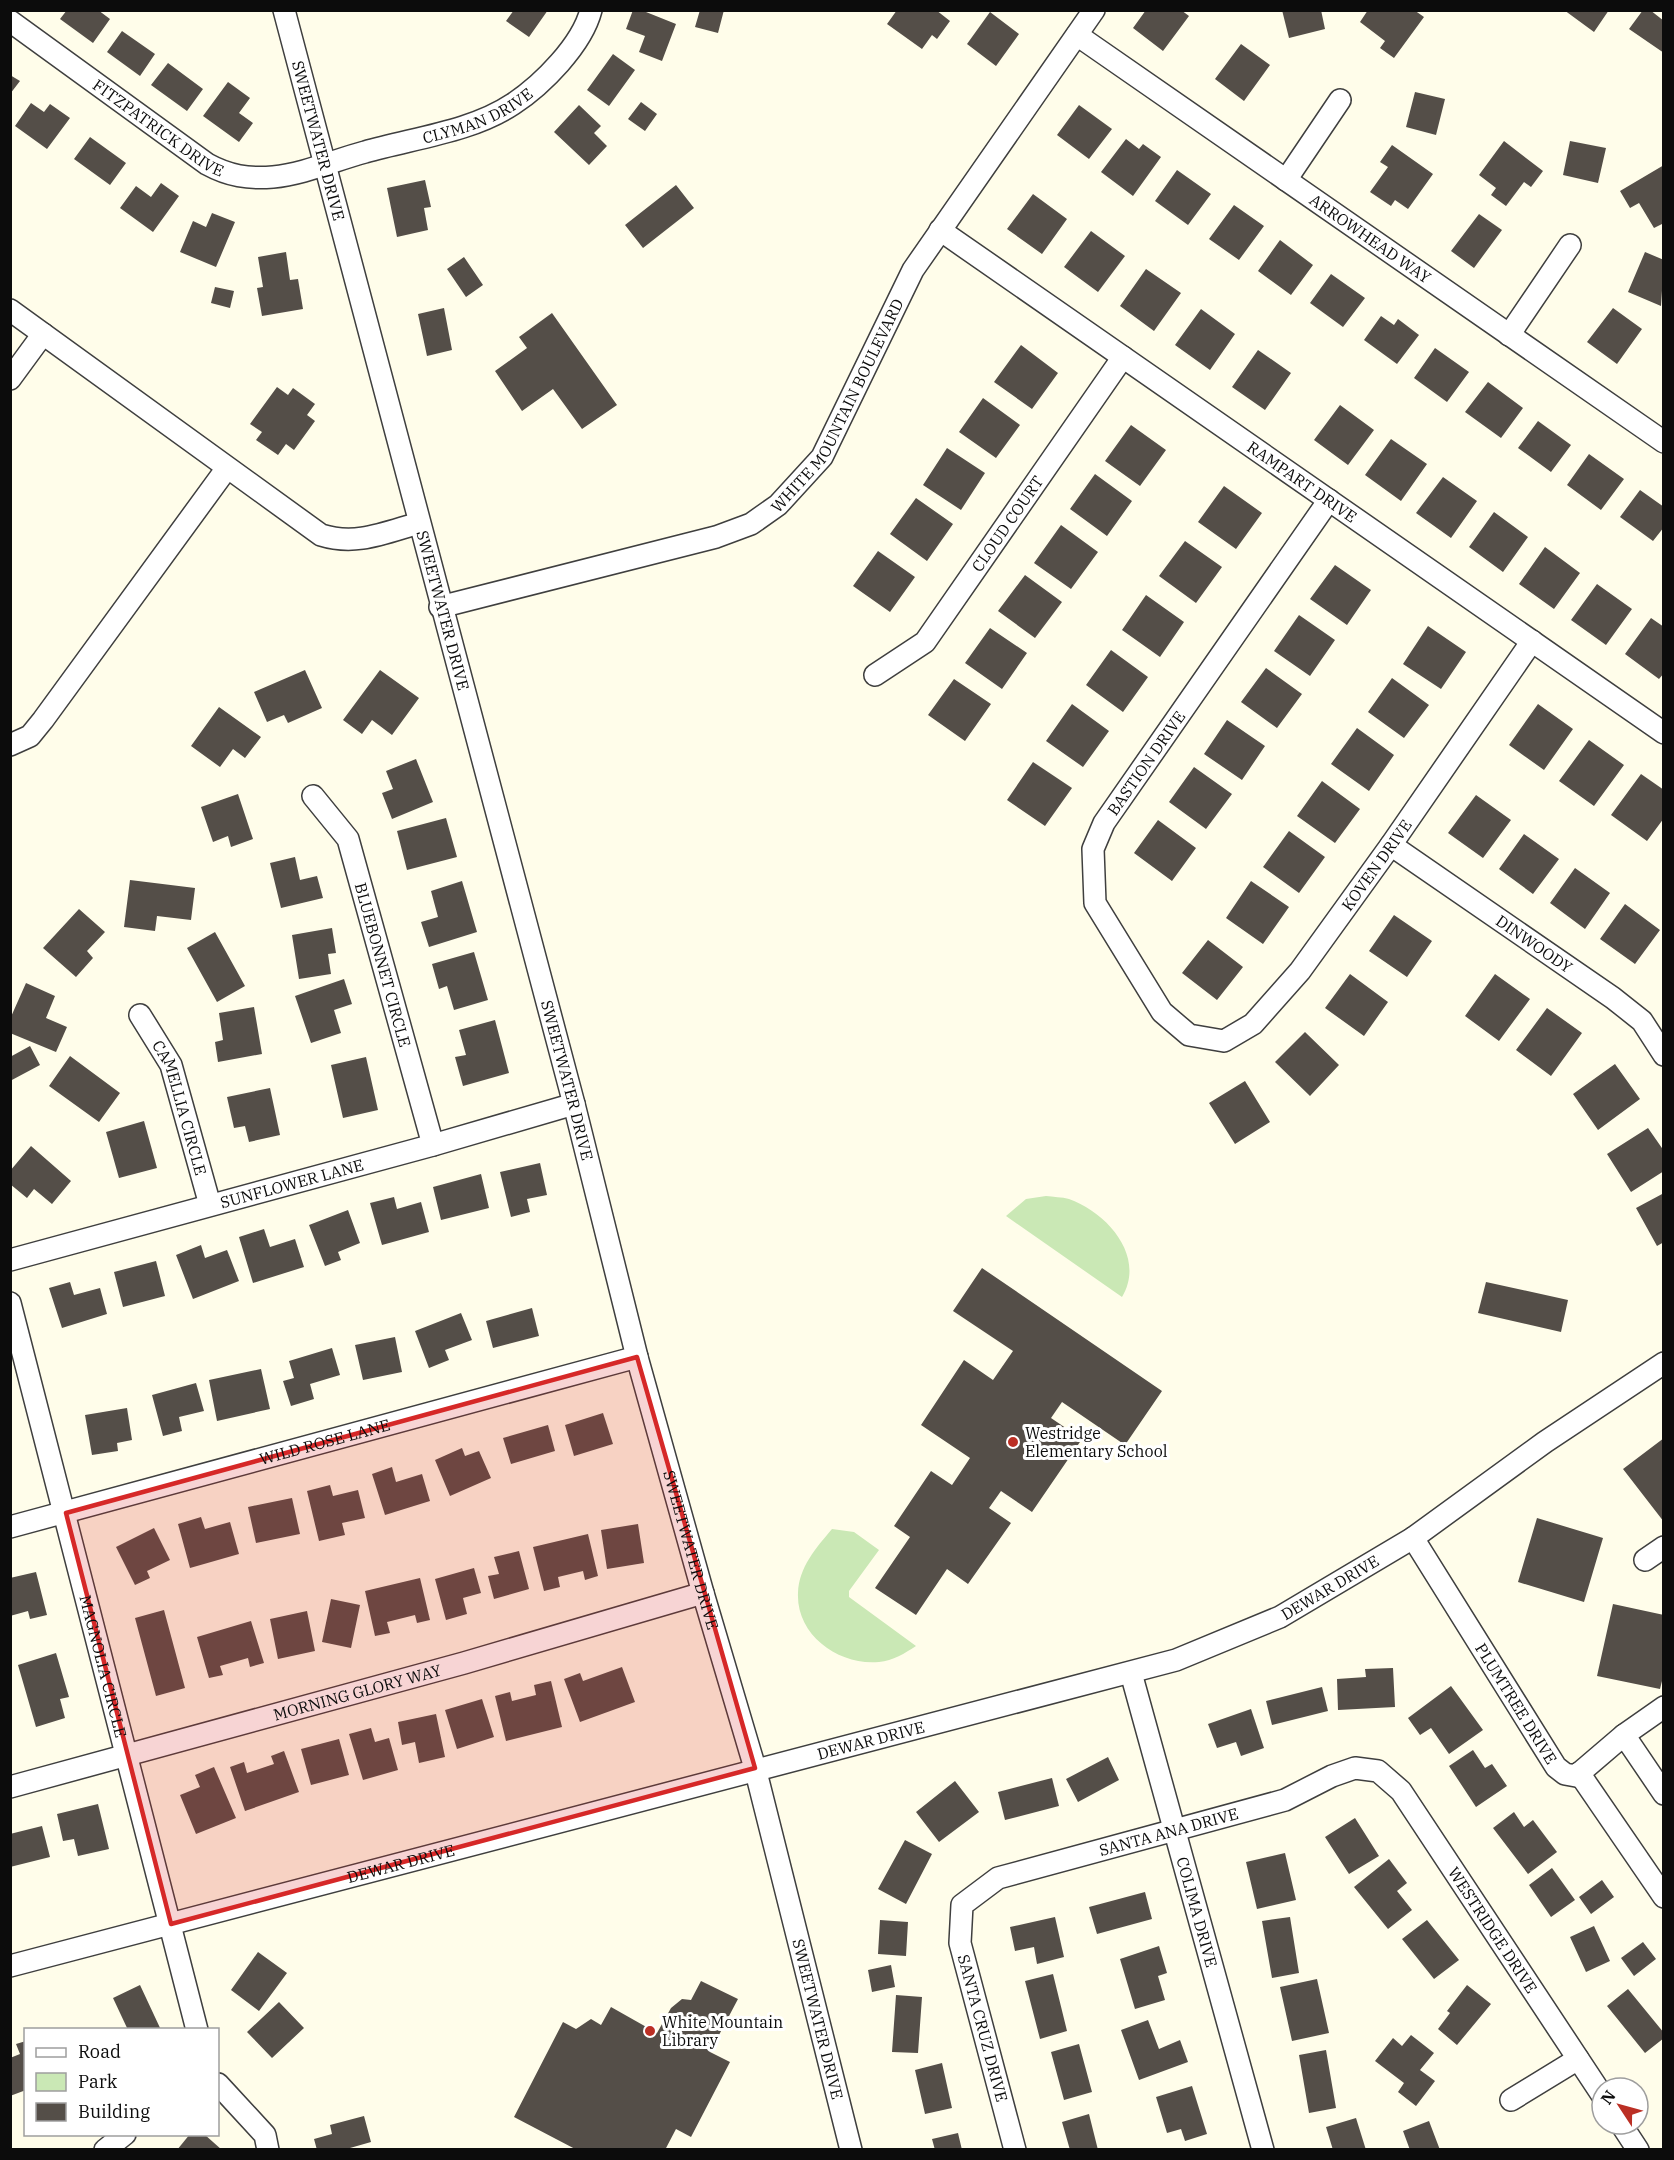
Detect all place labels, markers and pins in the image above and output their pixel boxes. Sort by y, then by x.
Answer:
place label: Westridge Elementary School [1025,1423,1168,1461]
marker: Westridge Elementary School [1006,1435,1020,1449]
place label: White Mountain Library [662,2012,783,2050]
marker: White Mountain Library [643,2024,657,2038]

